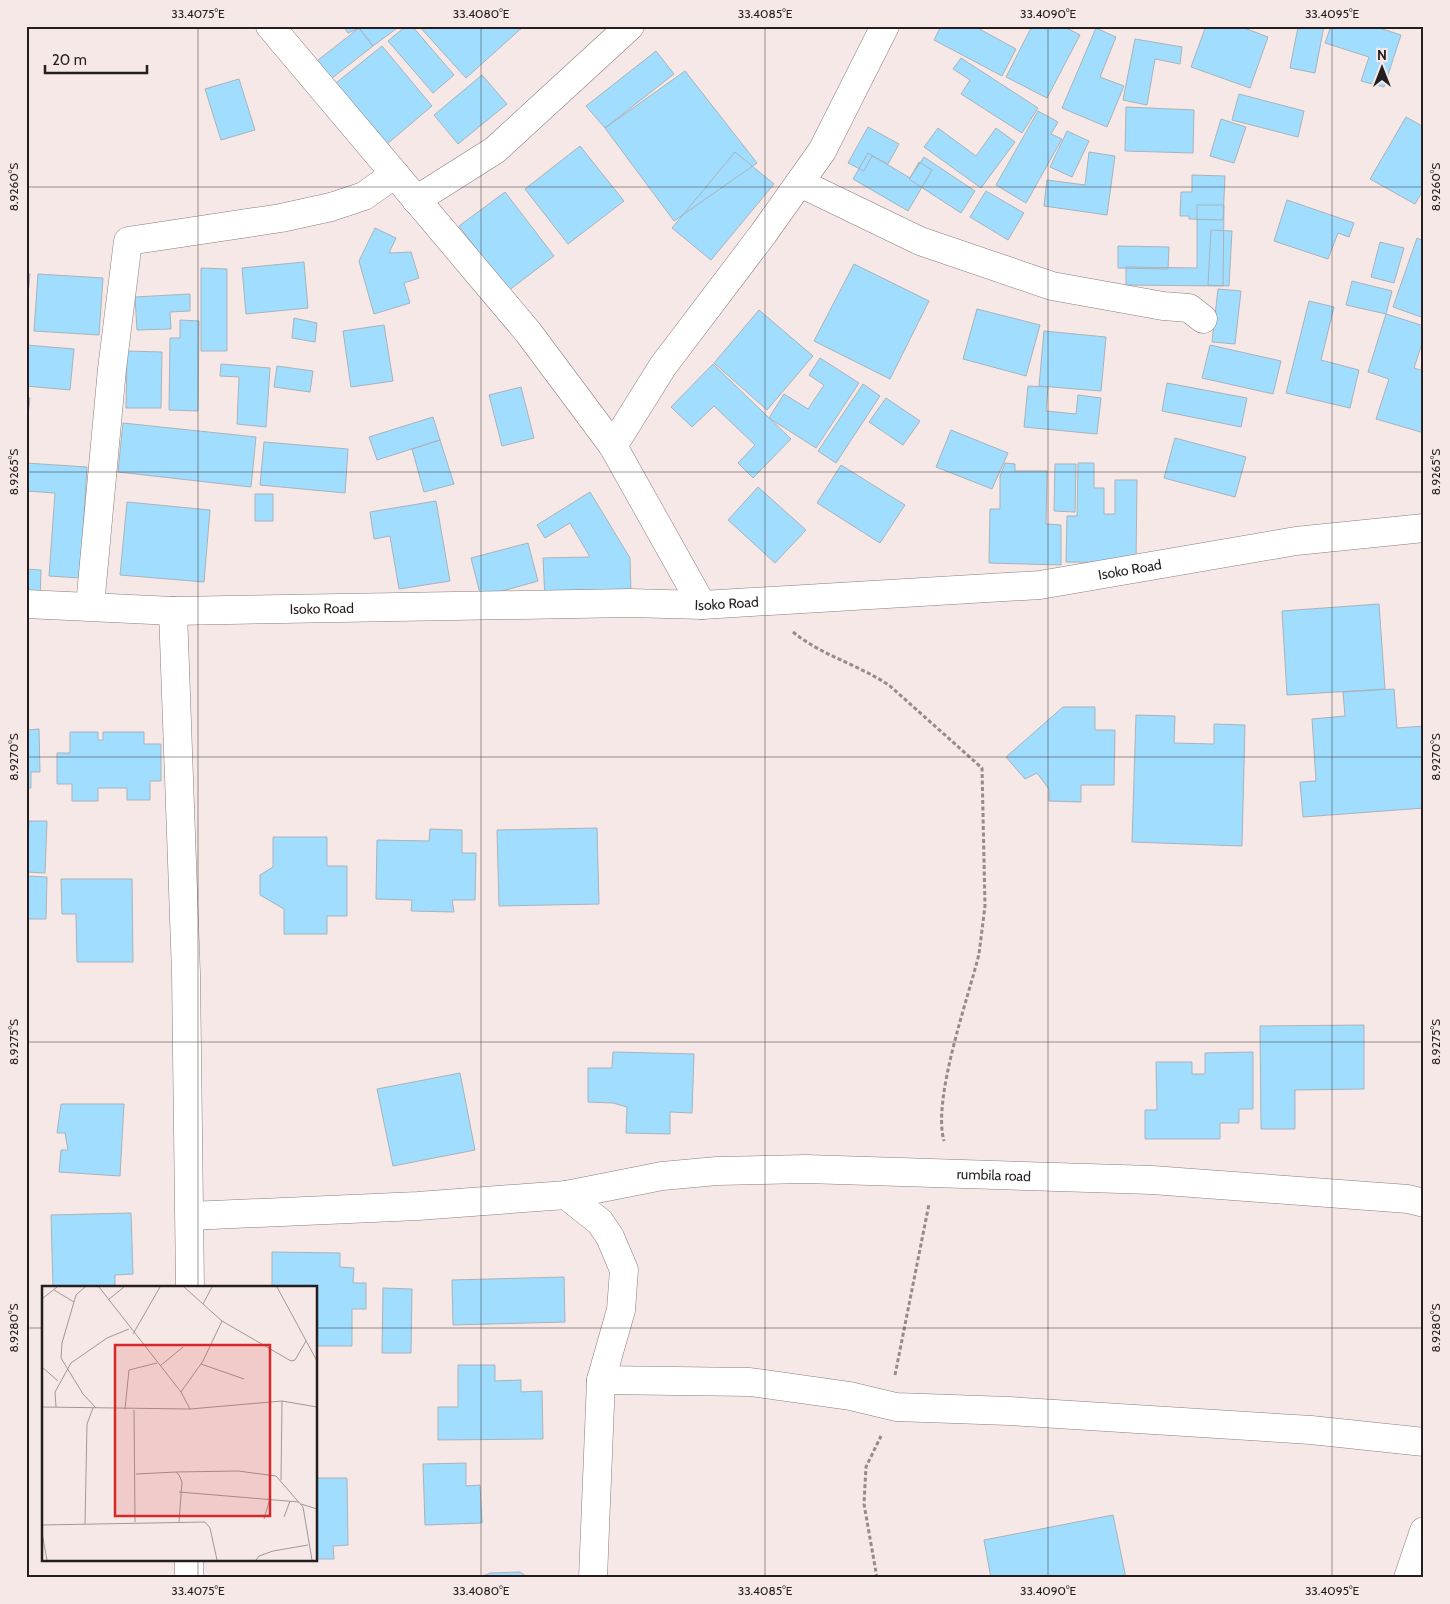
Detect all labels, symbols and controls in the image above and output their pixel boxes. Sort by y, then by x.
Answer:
text: 33.4075°E [171,6,225,21]
text: 33.4080°E [453,6,510,21]
text: 33.4085°E [738,6,793,21]
text: 33.4090°E [1020,6,1076,21]
text: 33.4095°E [1305,6,1359,21]
scale bar [45,42,148,74]
north arrow [1358,42,1408,92]
text: N [1377,46,1387,64]
text: 20 m [52,51,87,69]
text: 8.9260°S [6,163,21,211]
text: 8.9260°S [1428,163,1443,211]
text: 8.9265°S [6,449,21,495]
text: 8.9265°S [1428,449,1443,495]
street label: Isoko Road [1097,555,1163,584]
street label: Isoko Road [694,593,759,614]
street label: Isoko Road [290,599,354,618]
text: 8.9270°S [6,733,21,781]
text: 8.9270°S [1428,733,1443,781]
text: 8.9275°S [6,1019,21,1065]
text: 8.9275°S [1428,1019,1443,1065]
street label: rumbila road [956,1165,1031,1185]
inset map [42,1286,318,1562]
text: 8.9280°S [6,1303,21,1353]
text: 8.9280°S [1428,1303,1443,1353]
text: 33.4075°E [171,1583,225,1598]
text: 33.4080°E [453,1583,510,1598]
text: 33.4085°E [738,1583,793,1598]
text: 33.4090°E [1020,1583,1076,1598]
text: 33.4095°E [1305,1583,1359,1598]

